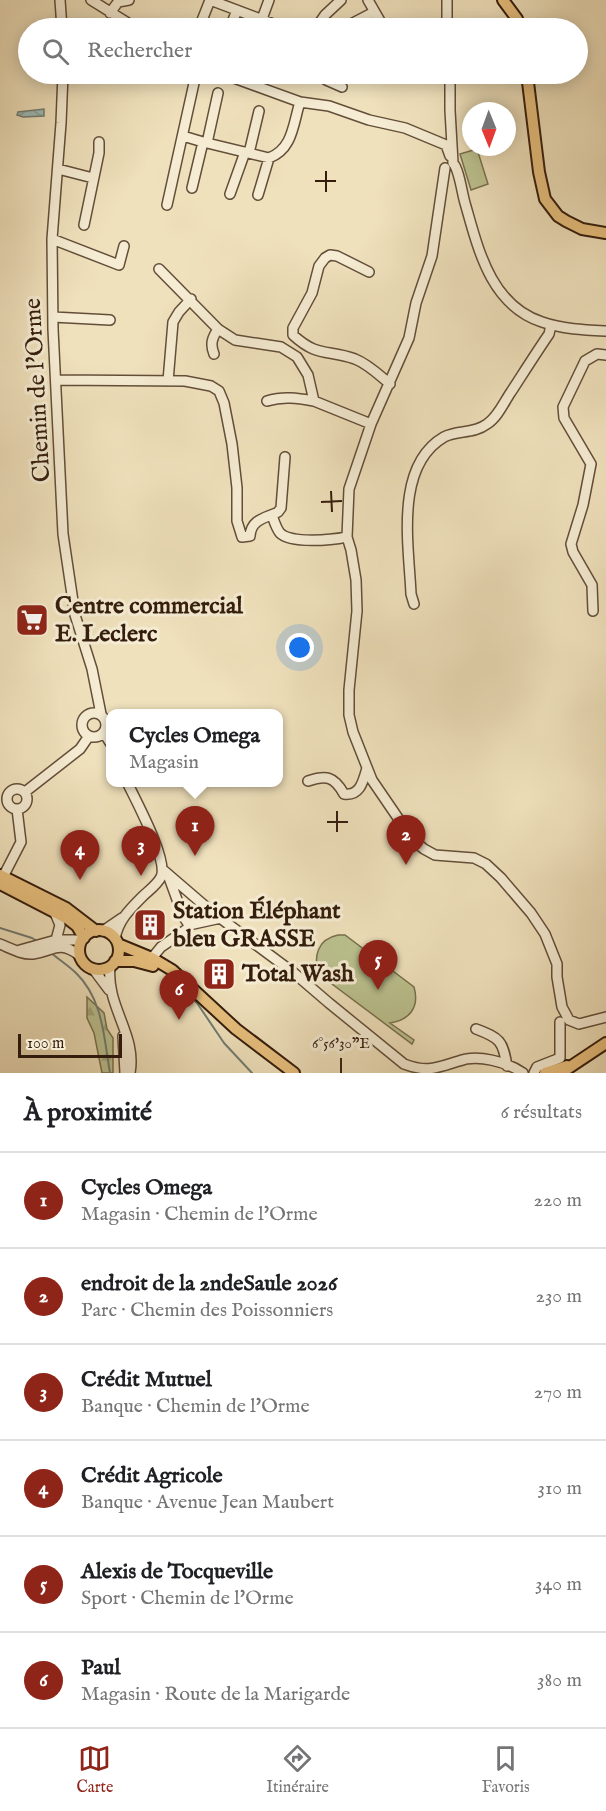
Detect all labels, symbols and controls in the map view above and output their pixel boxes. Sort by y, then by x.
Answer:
search box [18,18,588,84]
icon: search [39,35,72,68]
text: Rechercher [87,37,192,65]
north arrow [462,102,516,156]
street label: Chemin de l'Orme [18,297,58,483]
place label: Centre commercial E. Leclerc [55,591,243,650]
supermarket icon: Centre commercial E. Leclerc [14,602,50,638]
your location [285,633,314,662]
popup [106,709,283,787]
text: Cycles Omega [129,722,260,750]
text: Magasin [129,750,199,775]
pin: 1 [176,806,214,856]
pin: 2 [386,816,426,865]
pin: 3 [122,826,160,876]
pin: 4 [60,830,100,880]
place label: Station Éléphant bleu GRASSE [172,896,341,955]
building icon: Station Éléphant bleu GRASSE [132,907,168,943]
pin: 5 [358,940,398,990]
building icon: Total Wash [201,956,237,992]
place label: Total Wash [241,959,354,990]
pin: 6 [160,970,198,1020]
scale bar [18,1031,122,1058]
text: 100 m [27,1034,64,1054]
text: 6°56'30"E [312,1034,370,1053]
text: À proximité [24,1096,152,1129]
text: 6 résultats [500,1100,582,1125]
text: Cycles Omega [81,1174,212,1202]
text: 1 [40,1188,47,1213]
text: 220 m [534,1188,582,1213]
text: Magasin · Chemin de l'Orme [81,1202,318,1227]
text: endroit de la 2ndeSaule 2026 [81,1270,337,1298]
text: 2 [39,1284,48,1309]
text: 230 m [536,1284,582,1309]
text: Parc · Chemin des Poissonniers [81,1298,333,1323]
text: Crédit Mutuel [81,1366,212,1394]
text: 3 [40,1380,47,1405]
text: 270 m [534,1380,582,1405]
text: Banque · Chemin de l'Orme [81,1394,310,1419]
text: Crédit Agricole [81,1462,223,1490]
text: 4 [39,1476,48,1501]
text: 310 m [538,1476,582,1501]
text: Banque · Avenue Jean Maubert [81,1490,334,1515]
text: Alexis de Tocqueville [81,1558,273,1586]
text: 5 [40,1572,47,1597]
text: 340 m [535,1572,582,1597]
text: Sport · Chemin de l'Orme [81,1586,294,1611]
text: Paul [81,1654,121,1682]
text: 6 [39,1668,48,1693]
text: 380 m [537,1668,582,1693]
text: Magasin · Route de la Marigarde [81,1682,350,1707]
tab: Carte [76,1742,113,1798]
tab: Itinéraire [266,1742,329,1798]
tab: Favoris [482,1742,530,1798]

